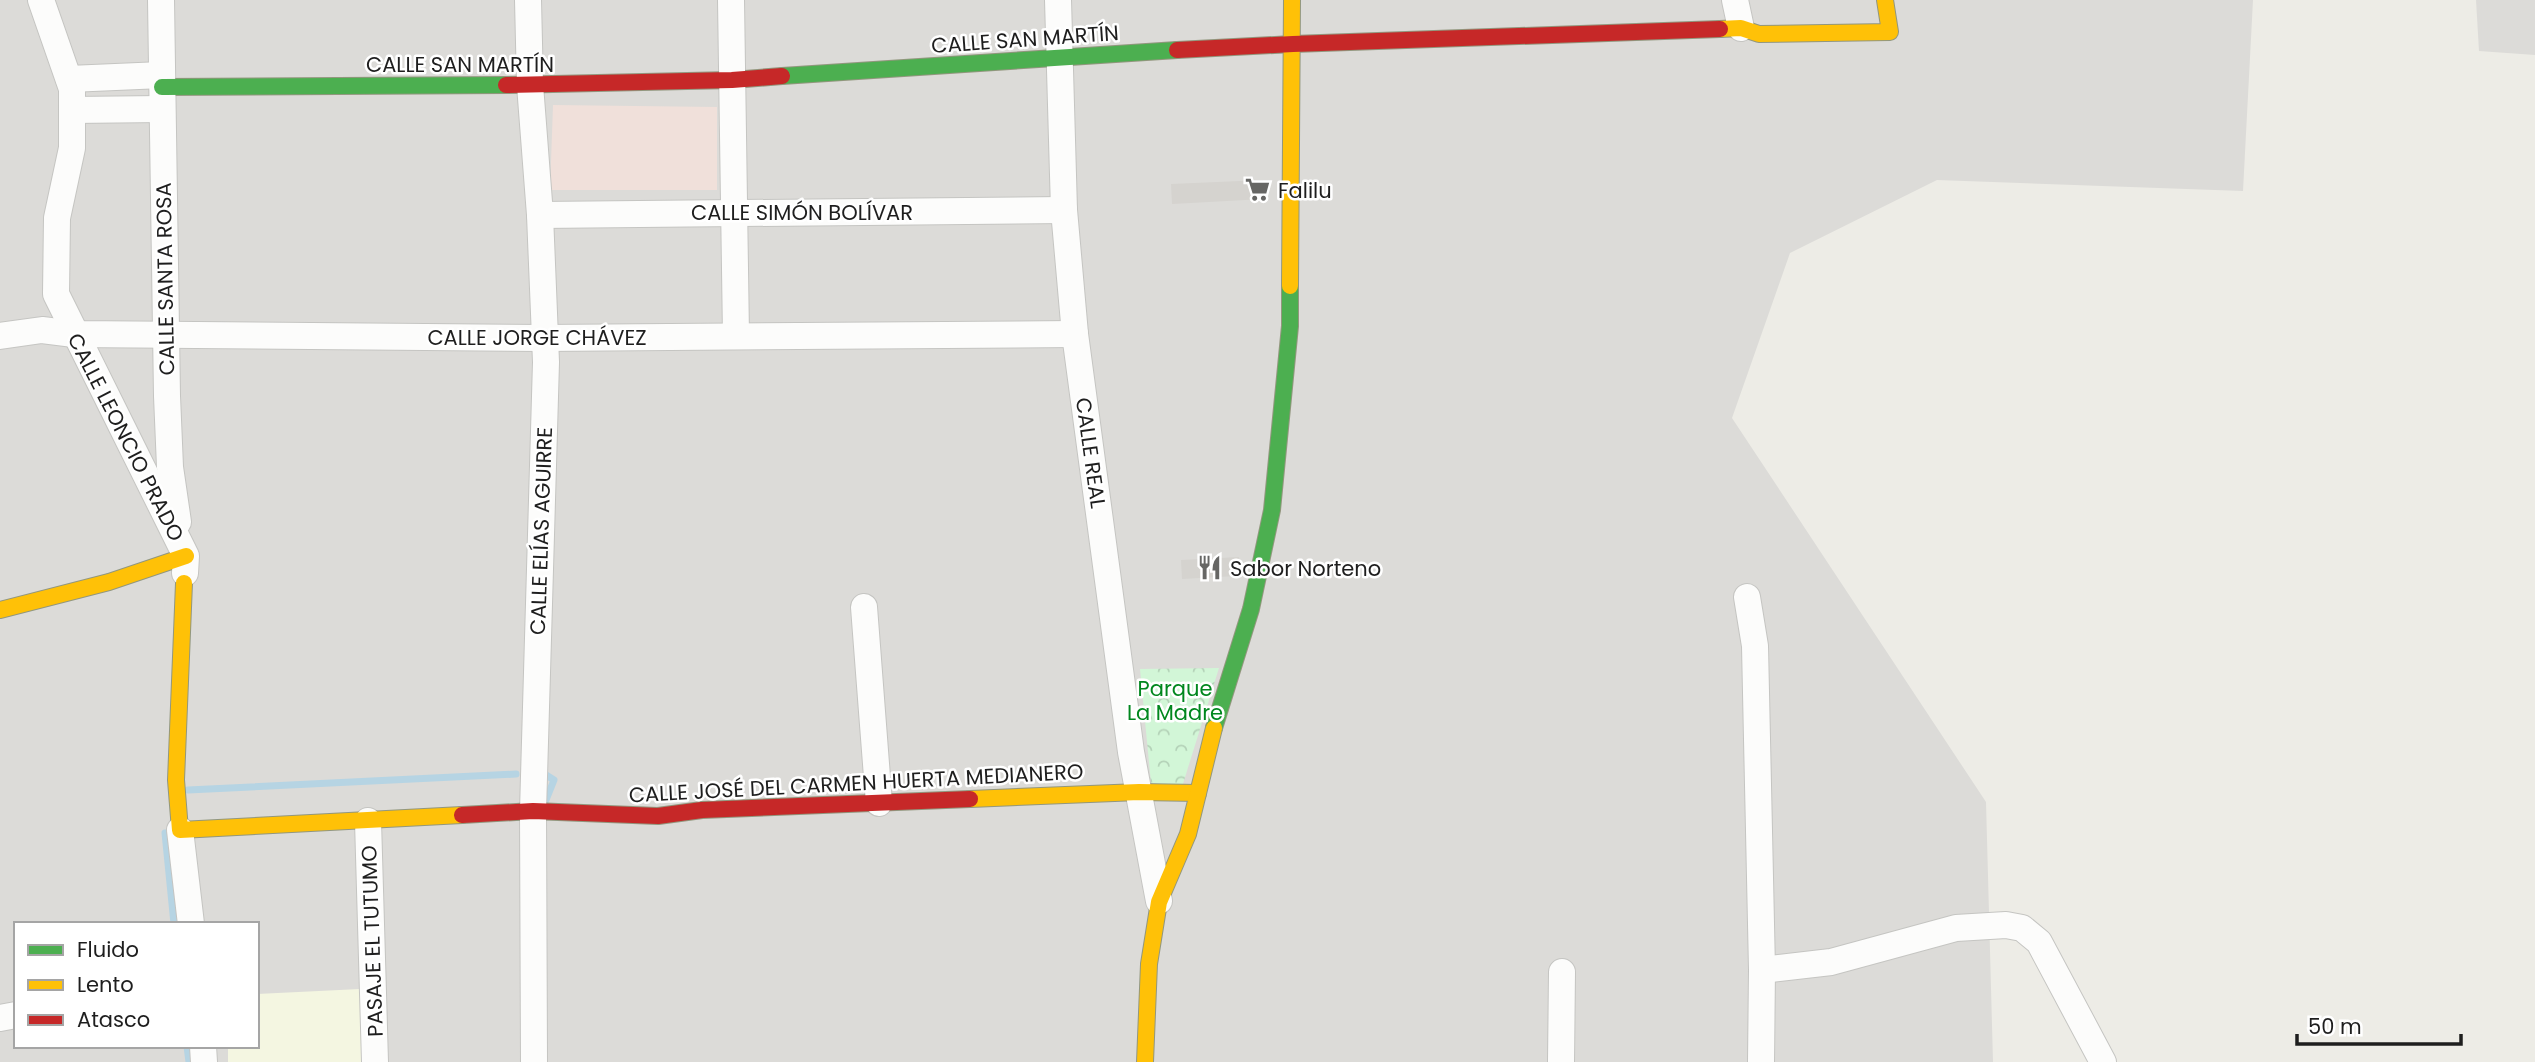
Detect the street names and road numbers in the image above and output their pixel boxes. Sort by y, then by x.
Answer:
street label: CALLE SAN MARTÍN [930,18,1120,60]
street label: CALLE SAN MARTÍN [366,50,554,79]
street label: CALLE SANTA ROSA [149,182,181,376]
street label: CALLE SIMÓN BOLÍVAR [691,198,913,227]
street label: CALLE JORGE CHÁVEZ [427,323,647,352]
street label: CALLE LEONCIO PRADO [61,328,191,546]
street label: CALLE REAL [1069,396,1113,510]
street label: CALLE ELÍAS AGUIRRE [523,426,559,636]
street label: CALLE JOSÉ DEL CARMEN HUERTA MEDIANERO [628,757,1084,809]
street label: PASAJE EL TUTUMO [354,845,390,1037]

